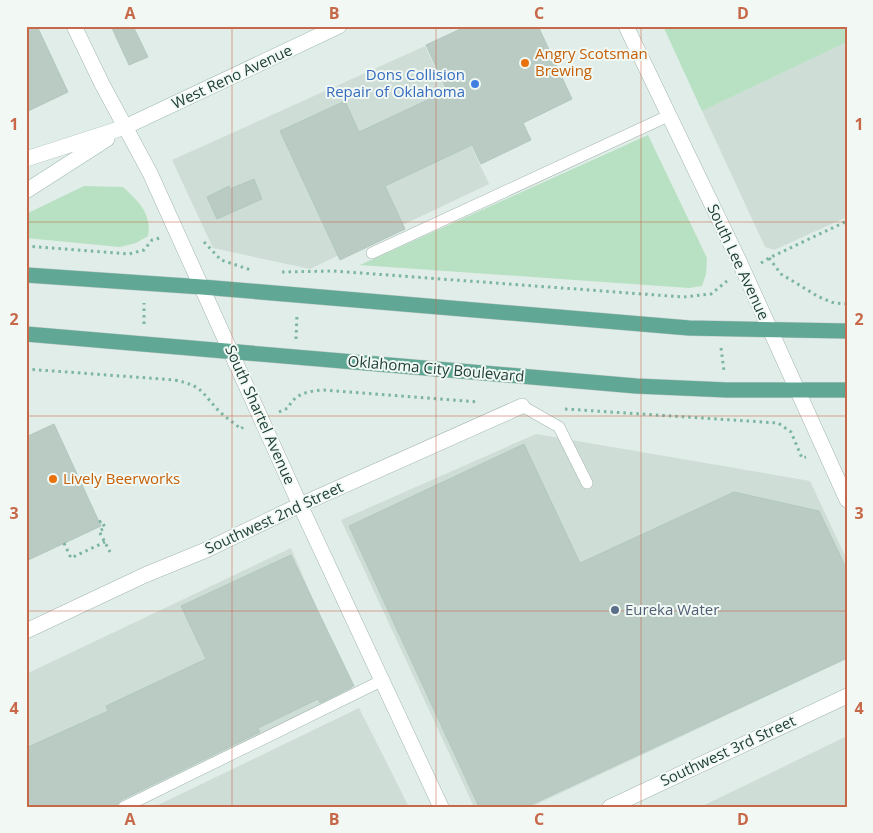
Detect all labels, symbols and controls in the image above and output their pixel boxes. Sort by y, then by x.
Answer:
text: A [124,2,136,24]
text: B [329,2,339,24]
text: C [534,2,544,24]
text: D [737,2,749,24]
street label: West Reno Avenue [168,39,295,113]
place label: Angry Scotsman Brewing [535,43,648,80]
marker: Angry Scotsman Brewing [519,57,531,69]
place label: Dons Collision Repair of Oklahoma [326,64,465,101]
marker: Dons Collision Repair of Oklahoma [469,78,481,90]
text: 1 [9,113,19,135]
text: 1 [854,113,864,135]
street label: South Lee Avenue [703,200,775,323]
text: 2 [9,308,19,330]
text: 2 [854,308,864,330]
street label: South Shartel Avenue [221,342,301,487]
street label: Oklahoma City Boulevard [347,350,525,386]
place label: Lively Beerworks [63,468,180,488]
marker: Lively Beerworks [47,473,59,485]
street label: Southwest 2nd Street [201,476,346,558]
text: 3 [9,502,19,524]
text: 3 [854,502,864,524]
place label: Eureka Water [625,599,719,619]
marker: Eureka Water [609,604,621,616]
text: 4 [9,697,19,719]
text: 4 [854,697,864,719]
street label: Southwest 3rd Street [657,710,798,790]
text: A [124,808,136,830]
text: B [329,808,339,830]
text: C [534,808,544,830]
text: D [737,808,749,830]

